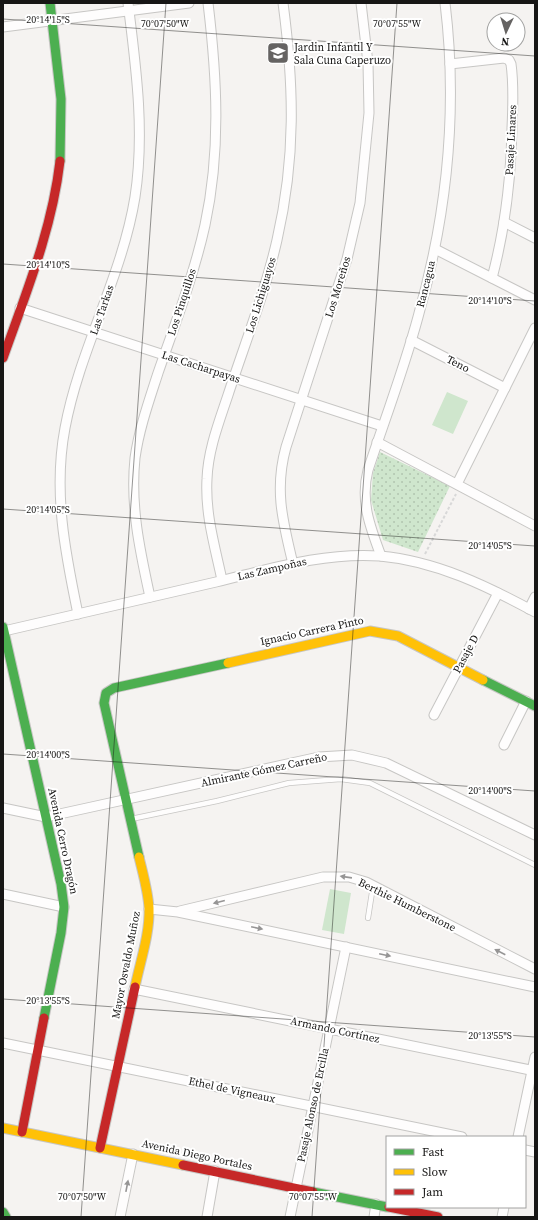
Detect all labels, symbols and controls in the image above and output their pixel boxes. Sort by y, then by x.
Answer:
north arrow [486,12,526,52]
text: 20°14'15"S [26,13,70,26]
text: 70°07'50"W [141,17,190,30]
text: 70°07'55"W [373,17,422,30]
text: N [501,34,510,49]
school or university icon: Jardin Infantil Y Sala Cuna Caperuzo [265,40,291,66]
place label: Jardin Infantil Y Sala Cuna Caperuzo [293,40,391,68]
street label: Pasaje Linares [502,104,520,176]
street label: Los Moreños [322,254,354,319]
street label: Los Lichiguayos [242,255,280,335]
text: 20°14'10"S [26,258,70,271]
street label: Rancagua [413,259,439,309]
street label: Los Pinquillos [164,266,200,337]
street label: Las Tarkas [86,283,118,337]
text: 20°14'10"S [468,294,512,307]
street label: Las Cacharpayas [160,347,242,387]
street label: Teno [444,352,472,376]
text: 20°14'05"S [26,503,70,516]
text: 20°14'05"S [468,539,512,552]
street label: Las Zampoñas [236,554,308,584]
street label: Ignacio Carrera Pinto [259,613,365,649]
street label: Pasaje D [450,632,482,676]
text: 20°14'00"S [26,748,70,761]
street label: Almirante Gómez Carreño [199,749,329,791]
text: 20°14'00"S [468,784,512,797]
street label: Avenida Cerro Dragón [44,786,82,896]
one-way arrow [340,874,352,880]
street label: Berthie Humberstone [356,875,459,935]
one-way arrow [213,899,225,905]
street label: Mayor Osvaldo Muñoz [108,910,144,1020]
one-way arrow [251,926,264,932]
one-way arrow [495,948,506,955]
one-way arrow [379,953,391,959]
text: 20°13'55"S [26,994,70,1007]
street label: Armando Cortínez [289,1013,381,1047]
text: 20°13'55"S [468,1029,512,1042]
street label: Pasaje Alonso de Ercilla [294,1046,333,1164]
street label: Ethel de Vigneaux [187,1073,277,1107]
street label: Avenida Diego Portales [140,1136,254,1174]
legend [386,1136,526,1208]
text: Fast [422,1144,444,1160]
text: Slow [422,1164,448,1180]
one-way arrow [124,1180,130,1192]
text: Jam [421,1184,443,1200]
text: 70°07'50"W [58,1190,107,1203]
text: 70°07'55"W [289,1190,338,1203]

